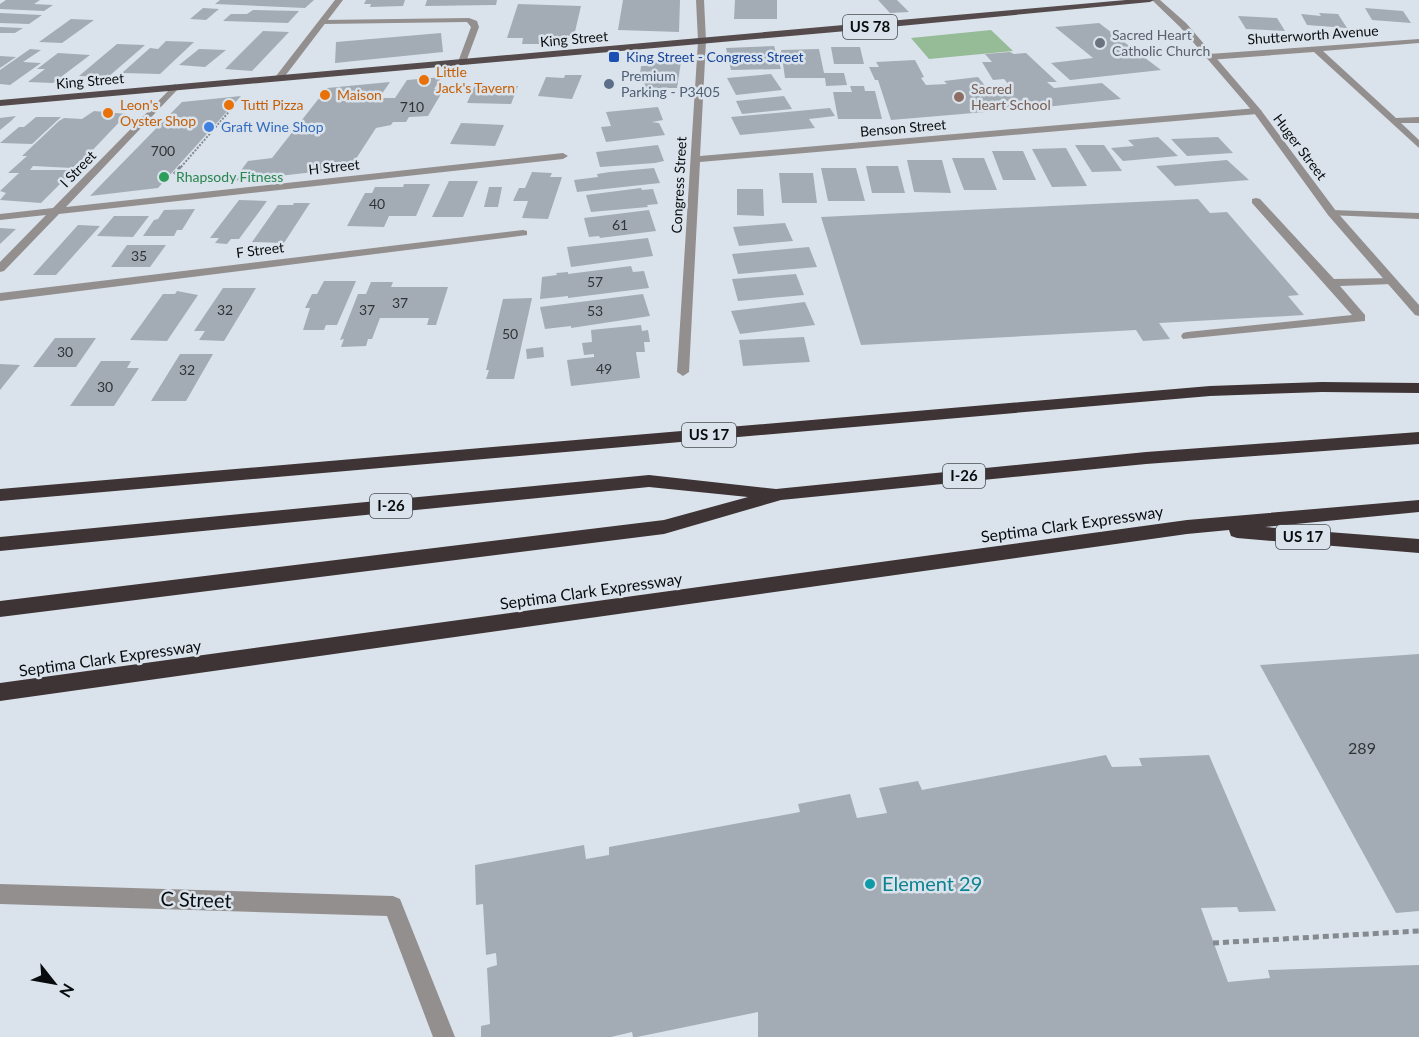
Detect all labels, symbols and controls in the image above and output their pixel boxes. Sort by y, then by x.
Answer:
road number: US 78 [843,15,897,39]
street label: Shutterworth Avenue [1247,21,1379,48]
place label: Sacred Heart Catholic Church [1112,26,1210,59]
street label: King Street [539,27,609,50]
marker: Sacred Heart Catholic Church [1093,36,1107,50]
place label: King Street - Congress Street [626,48,804,65]
marker: King Street - Congress Street [607,50,621,64]
place label: Little Jack's Tavern [436,63,515,96]
place label: Premium Parking - P3405 [621,67,720,100]
street label: King Street [55,69,125,92]
marker: Little Jack's Tavern [417,73,431,87]
marker: Premium Parking - P3405 [602,77,616,91]
place label: Sacred Heart School [971,80,1051,113]
place label: Maison [337,86,382,103]
marker: Maison [318,88,332,102]
marker: Sacred Heart School [952,90,966,104]
place label: Leon's Oyster Shop [120,96,196,129]
place label: Tutti Pizza [241,96,304,113]
marker: Tutti Pizza [222,98,236,112]
house number: 710 [400,98,424,115]
marker: Leon's Oyster Shop [101,106,115,120]
street label: Huger Street [1270,110,1331,183]
street label: Benson Street [859,115,947,140]
place label: Graft Wine Shop [221,118,324,135]
marker: Graft Wine Shop [202,120,216,134]
street label: Congress Street [667,136,690,234]
house number: 700 [151,142,175,159]
street label: I Street [56,147,99,191]
street label: H Street [308,155,360,178]
place label: Rhapsody Fitness [176,168,283,185]
marker: Rhapsody Fitness [157,170,171,184]
house number: 40 [369,195,385,212]
house number: 61 [612,216,628,233]
street label: F Street [235,238,285,261]
house number: 35 [131,247,147,264]
house number: 57 [587,273,603,290]
house number: 37 [392,294,408,311]
house number: 32 [217,301,233,318]
house number: 37 [359,301,375,318]
house number: 53 [587,302,603,319]
house number: 50 [502,325,518,342]
house number: 30 [57,343,73,360]
house number: 49 [596,360,612,377]
house number: 32 [179,361,195,378]
house number: 30 [97,378,113,395]
road number: US 17 [682,423,736,447]
road number: I-26 [943,464,985,488]
road number: I-26 [370,494,412,518]
street label: Septima Clark Expressway [980,501,1165,546]
road number: US 17 [1276,525,1330,549]
street label: Septima Clark Expressway [499,568,684,613]
street label: Septima Clark Expressway [18,635,203,680]
house number: 289 [1348,738,1376,757]
place label: Element 29 [882,871,982,895]
marker: Element 29 [863,877,877,891]
street label: C Street [160,886,232,912]
north arrow [24,953,84,1013]
text: N [56,981,79,1001]

